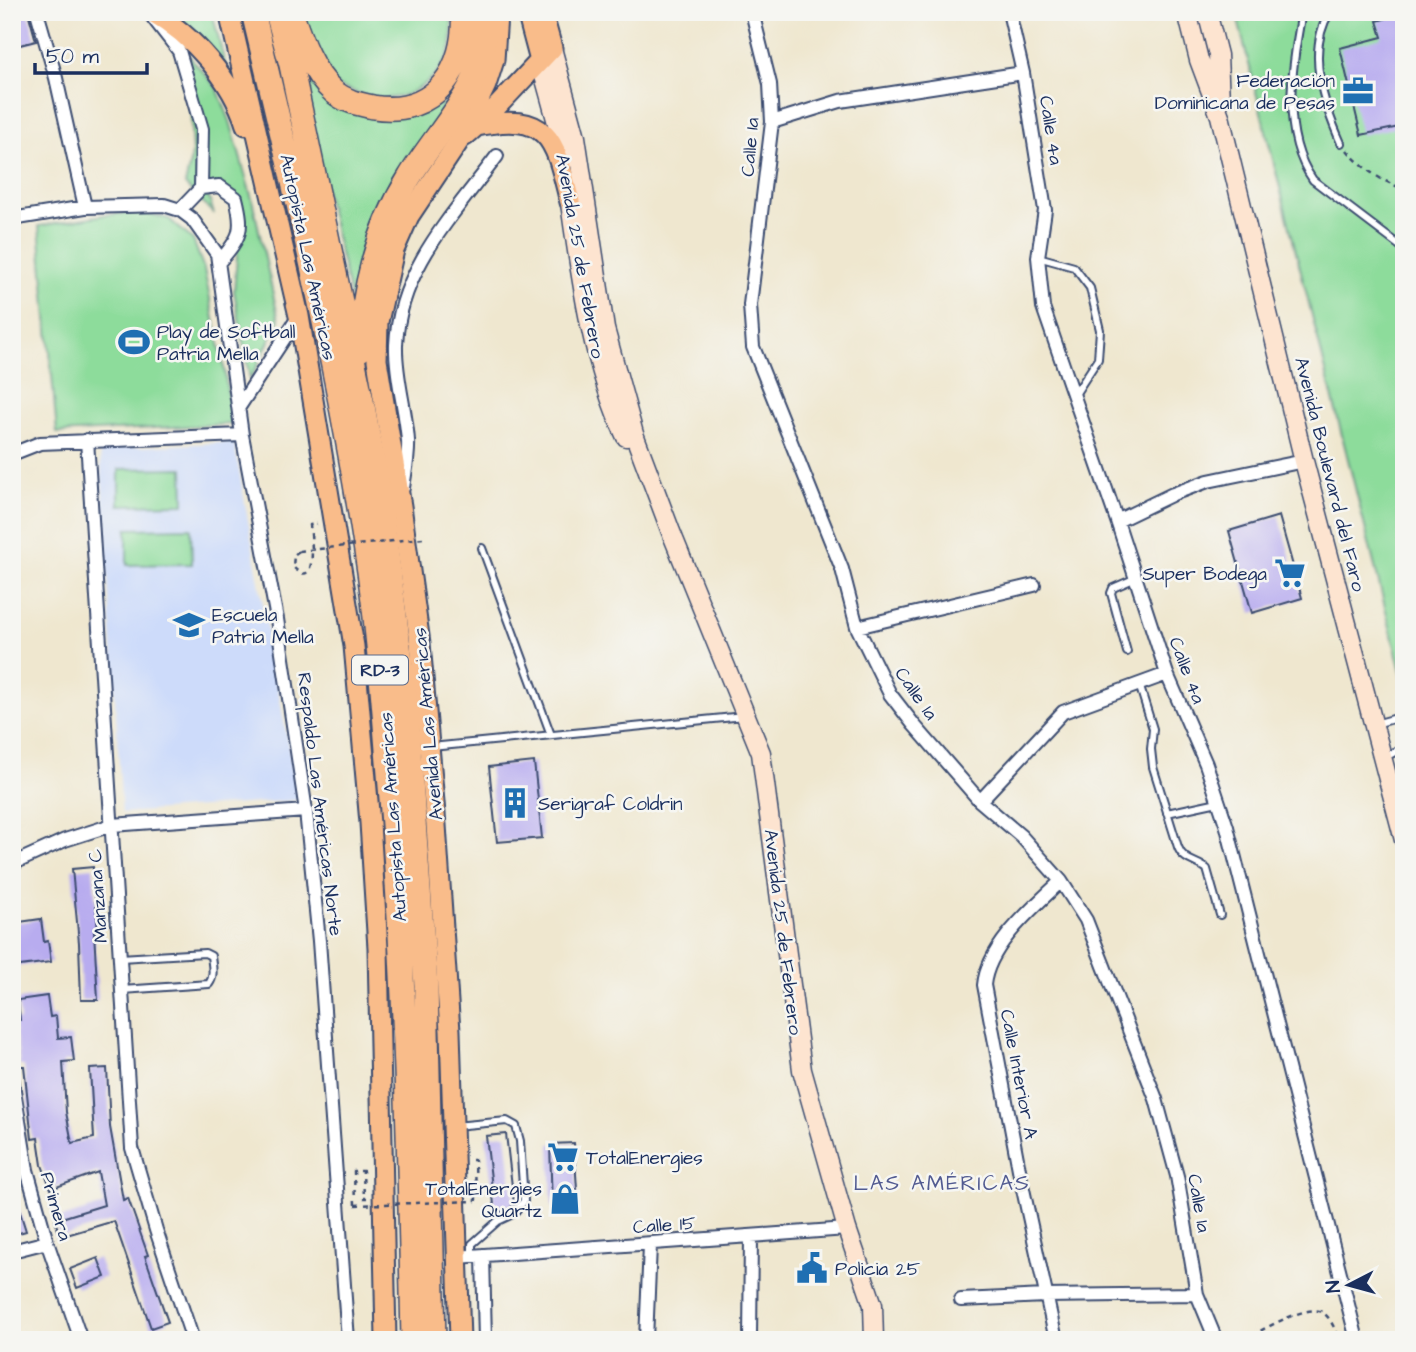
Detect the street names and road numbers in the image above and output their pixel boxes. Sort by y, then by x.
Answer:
street label: Calle 4a [1032,94,1069,167]
street label: Calle 1a [734,116,767,178]
street label: Autopista Las Américas [273,152,343,363]
street label: Avenida 25 de Febrero [548,152,611,361]
street label: Avenida Boulevard del Faro [1287,354,1372,595]
street label: Avenida Las Américas [407,626,450,821]
street label: Calle 4a [1162,633,1212,708]
road number: RD-3 [352,656,408,684]
street label: Calle 1a [888,662,944,726]
street label: Respaldo Las Américas Norte [290,671,349,937]
street label: Autopista Las Américas [373,711,414,923]
street label: Avenida 25 de Febrero [756,828,809,1037]
street label: Manzana C [82,847,115,944]
street label: Calle Interior A [993,1007,1044,1141]
street label: Primera [33,1169,78,1244]
street label: Calle 1a [1180,1172,1217,1235]
street label: Calle 15 [632,1210,697,1241]

